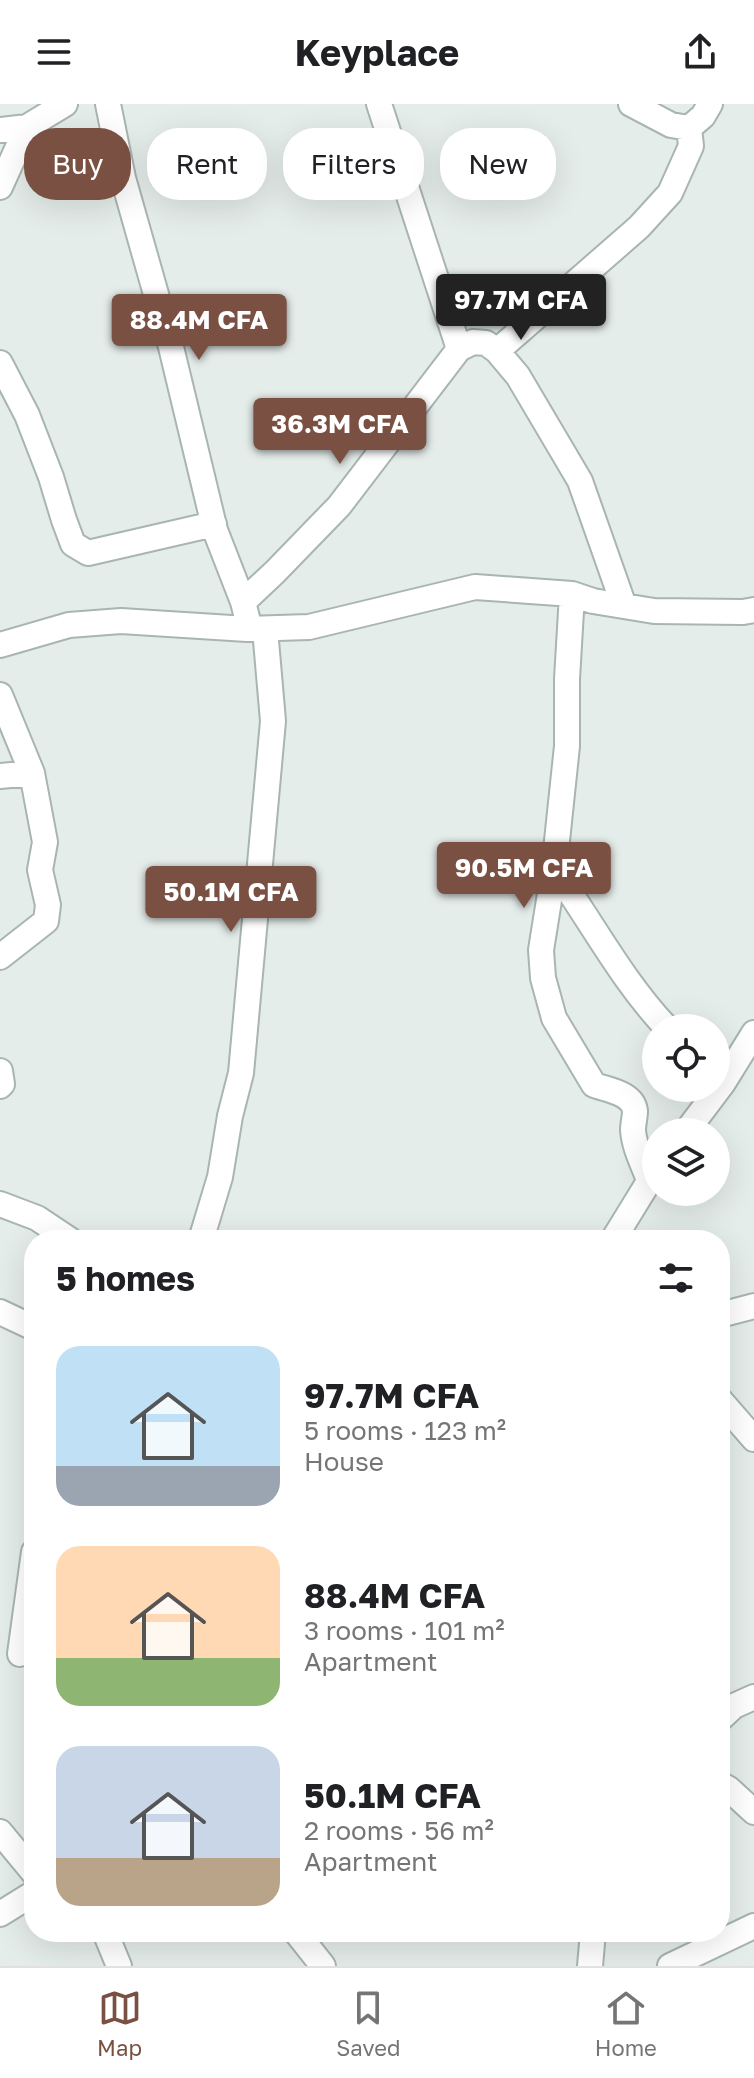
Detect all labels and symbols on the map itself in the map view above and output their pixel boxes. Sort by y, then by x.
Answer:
pin: 97.7M CFA [429,274,613,342]
pin: 88.4M CFA [107,294,291,362]
pin: 36.3M CFA [248,398,432,466]
pin: 90.5M CFA [432,842,616,910]
pin: 50.1M CFA [139,866,323,934]

